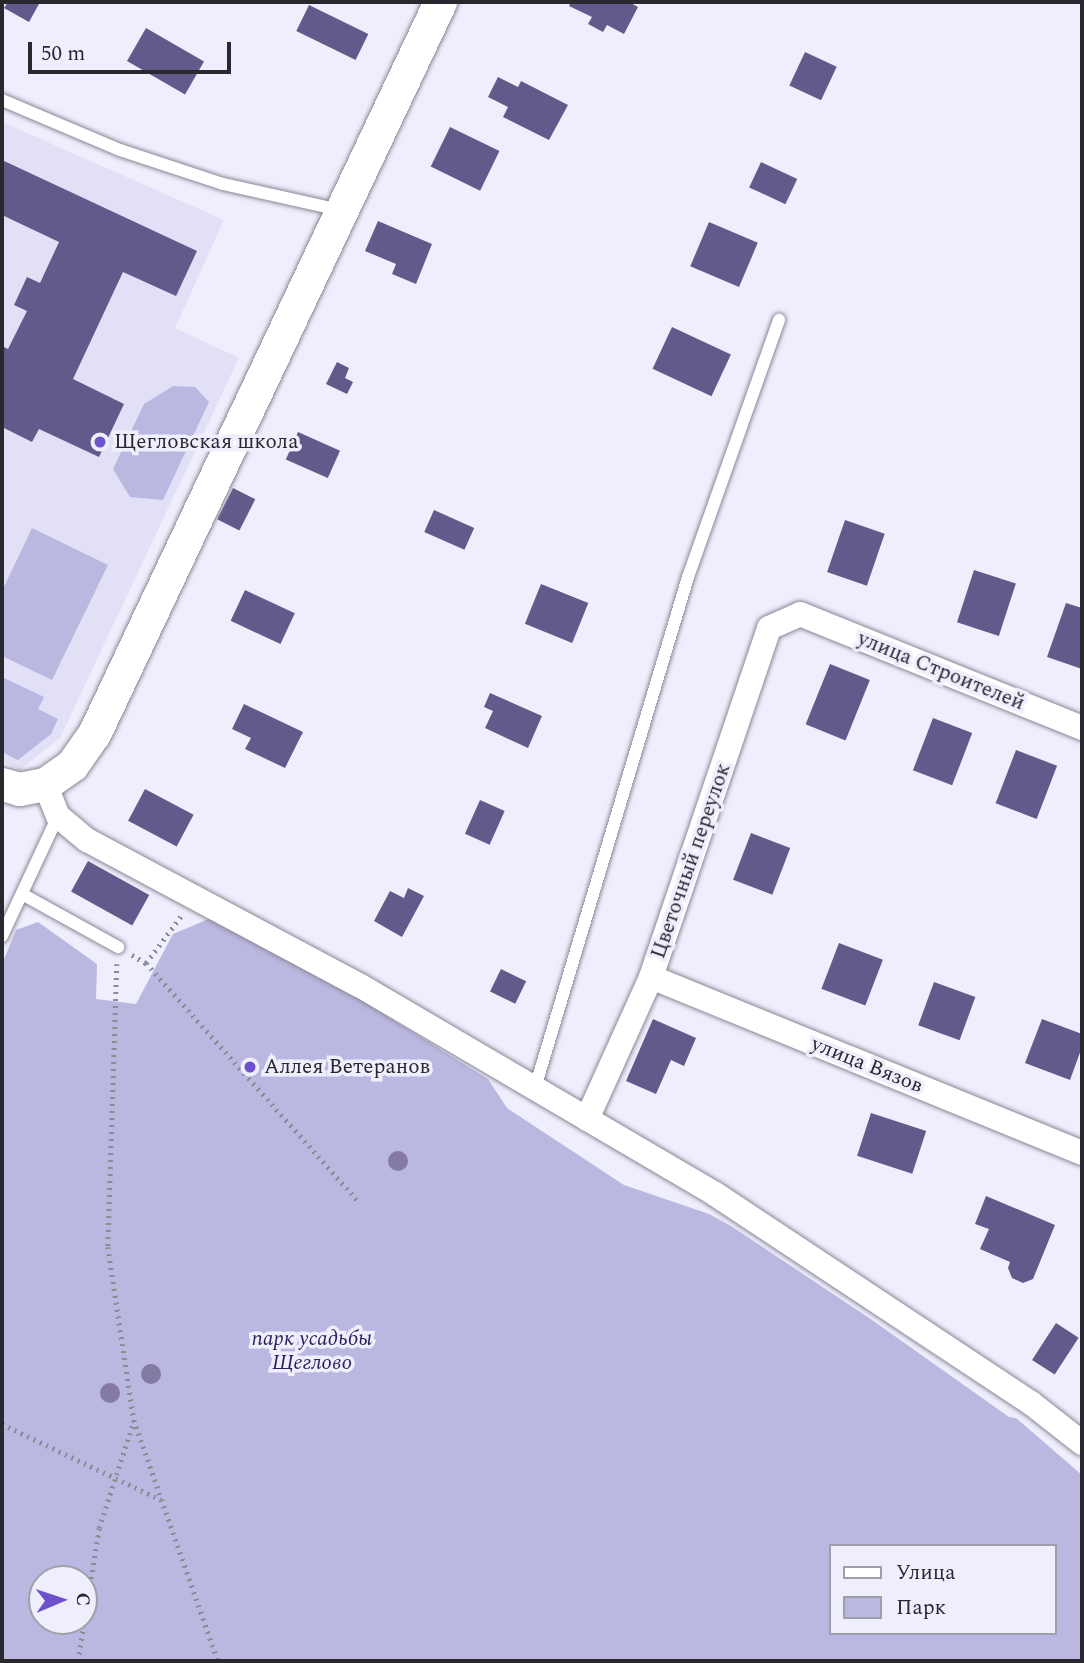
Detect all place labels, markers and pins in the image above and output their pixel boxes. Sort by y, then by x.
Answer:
place label: Щегловская школа [114,429,298,455]
marker: Щегловская школа [92,434,108,450]
place label: Аллея Ветеранов [264,1054,430,1080]
marker: Аллея Ветеранов [242,1059,258,1075]

